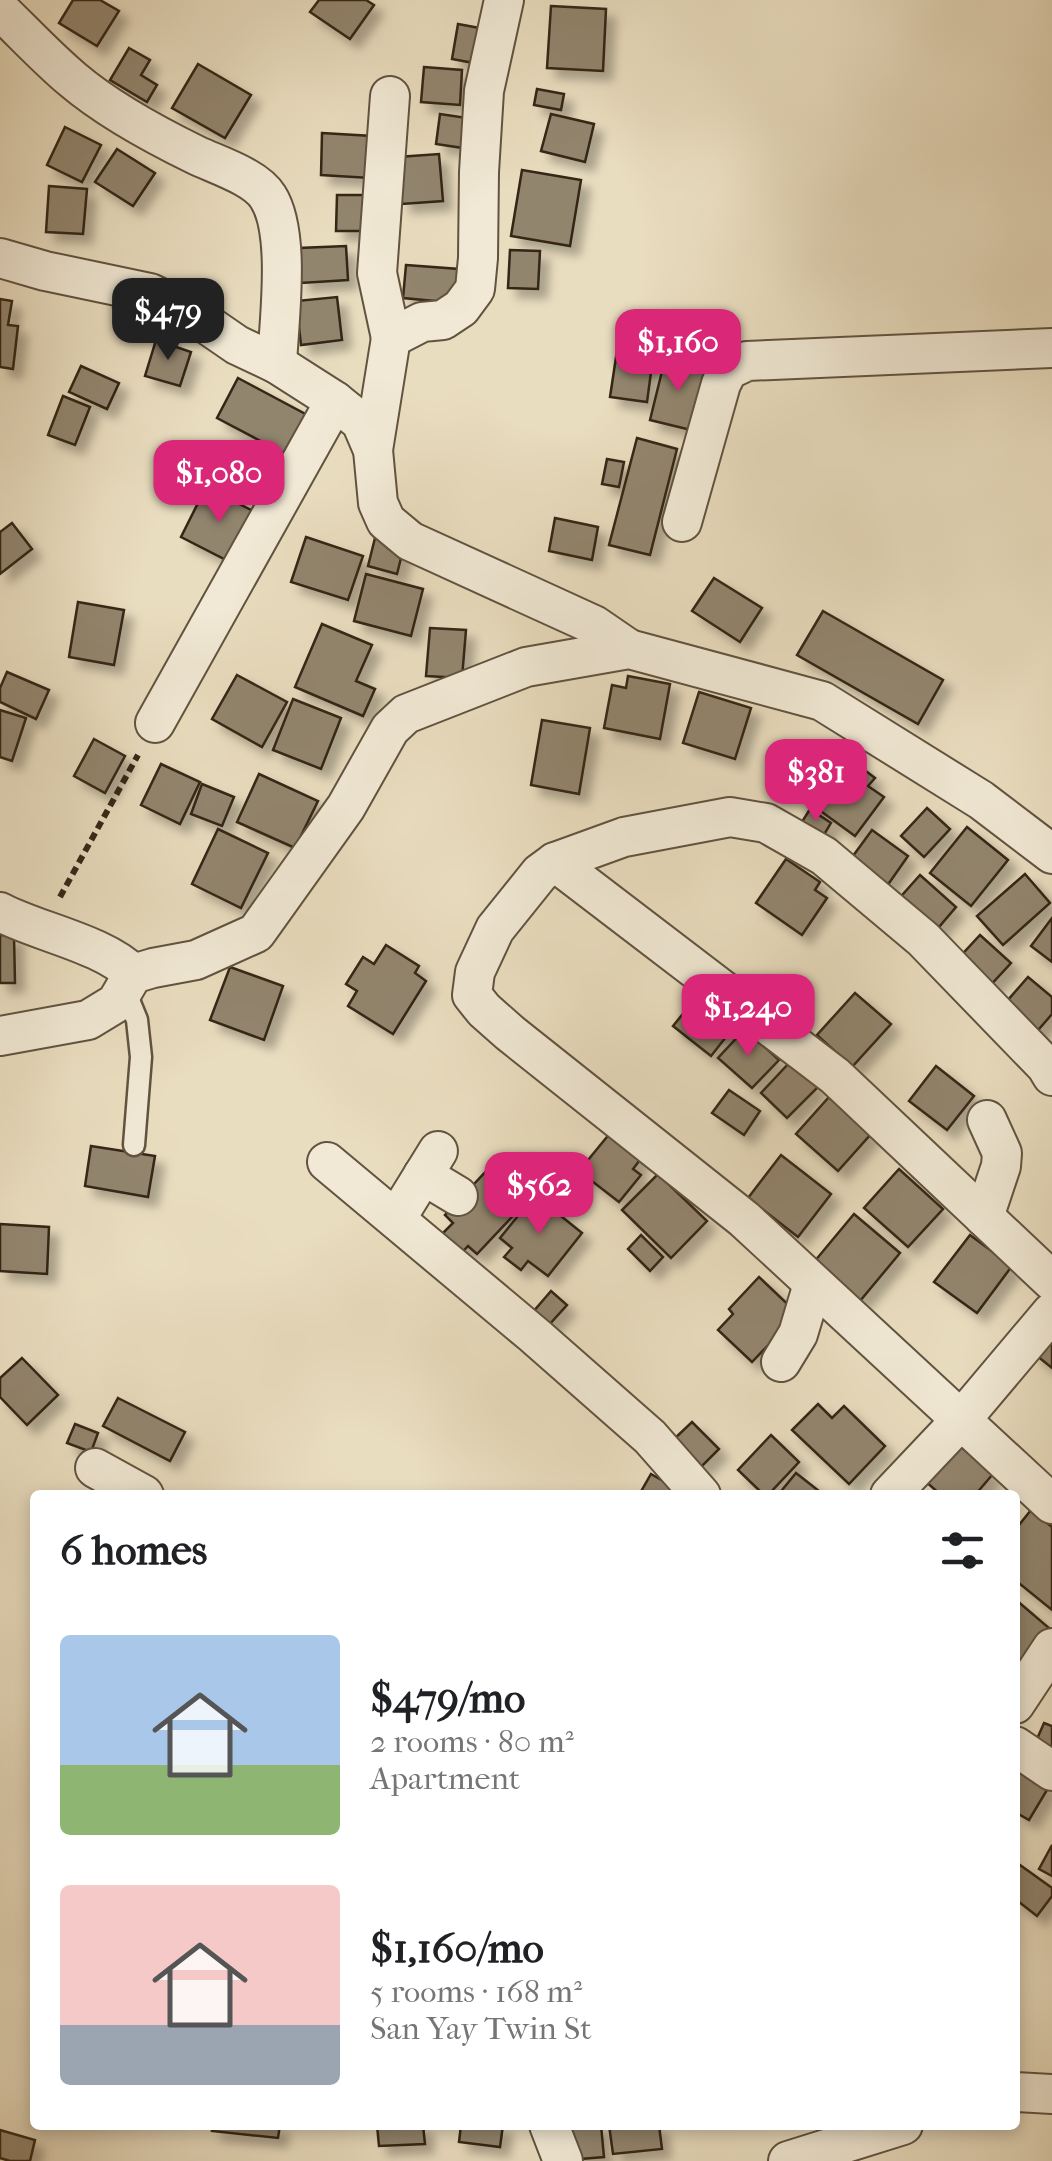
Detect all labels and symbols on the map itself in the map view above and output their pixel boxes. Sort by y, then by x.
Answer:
pin: $479 [109,278,227,363]
pin: $1,160 [597,309,759,394]
pin: $1,080 [138,440,300,525]
pin: $381 [757,739,875,824]
pin: $1,240 [667,974,829,1059]
pin: $562 [480,1152,598,1237]

